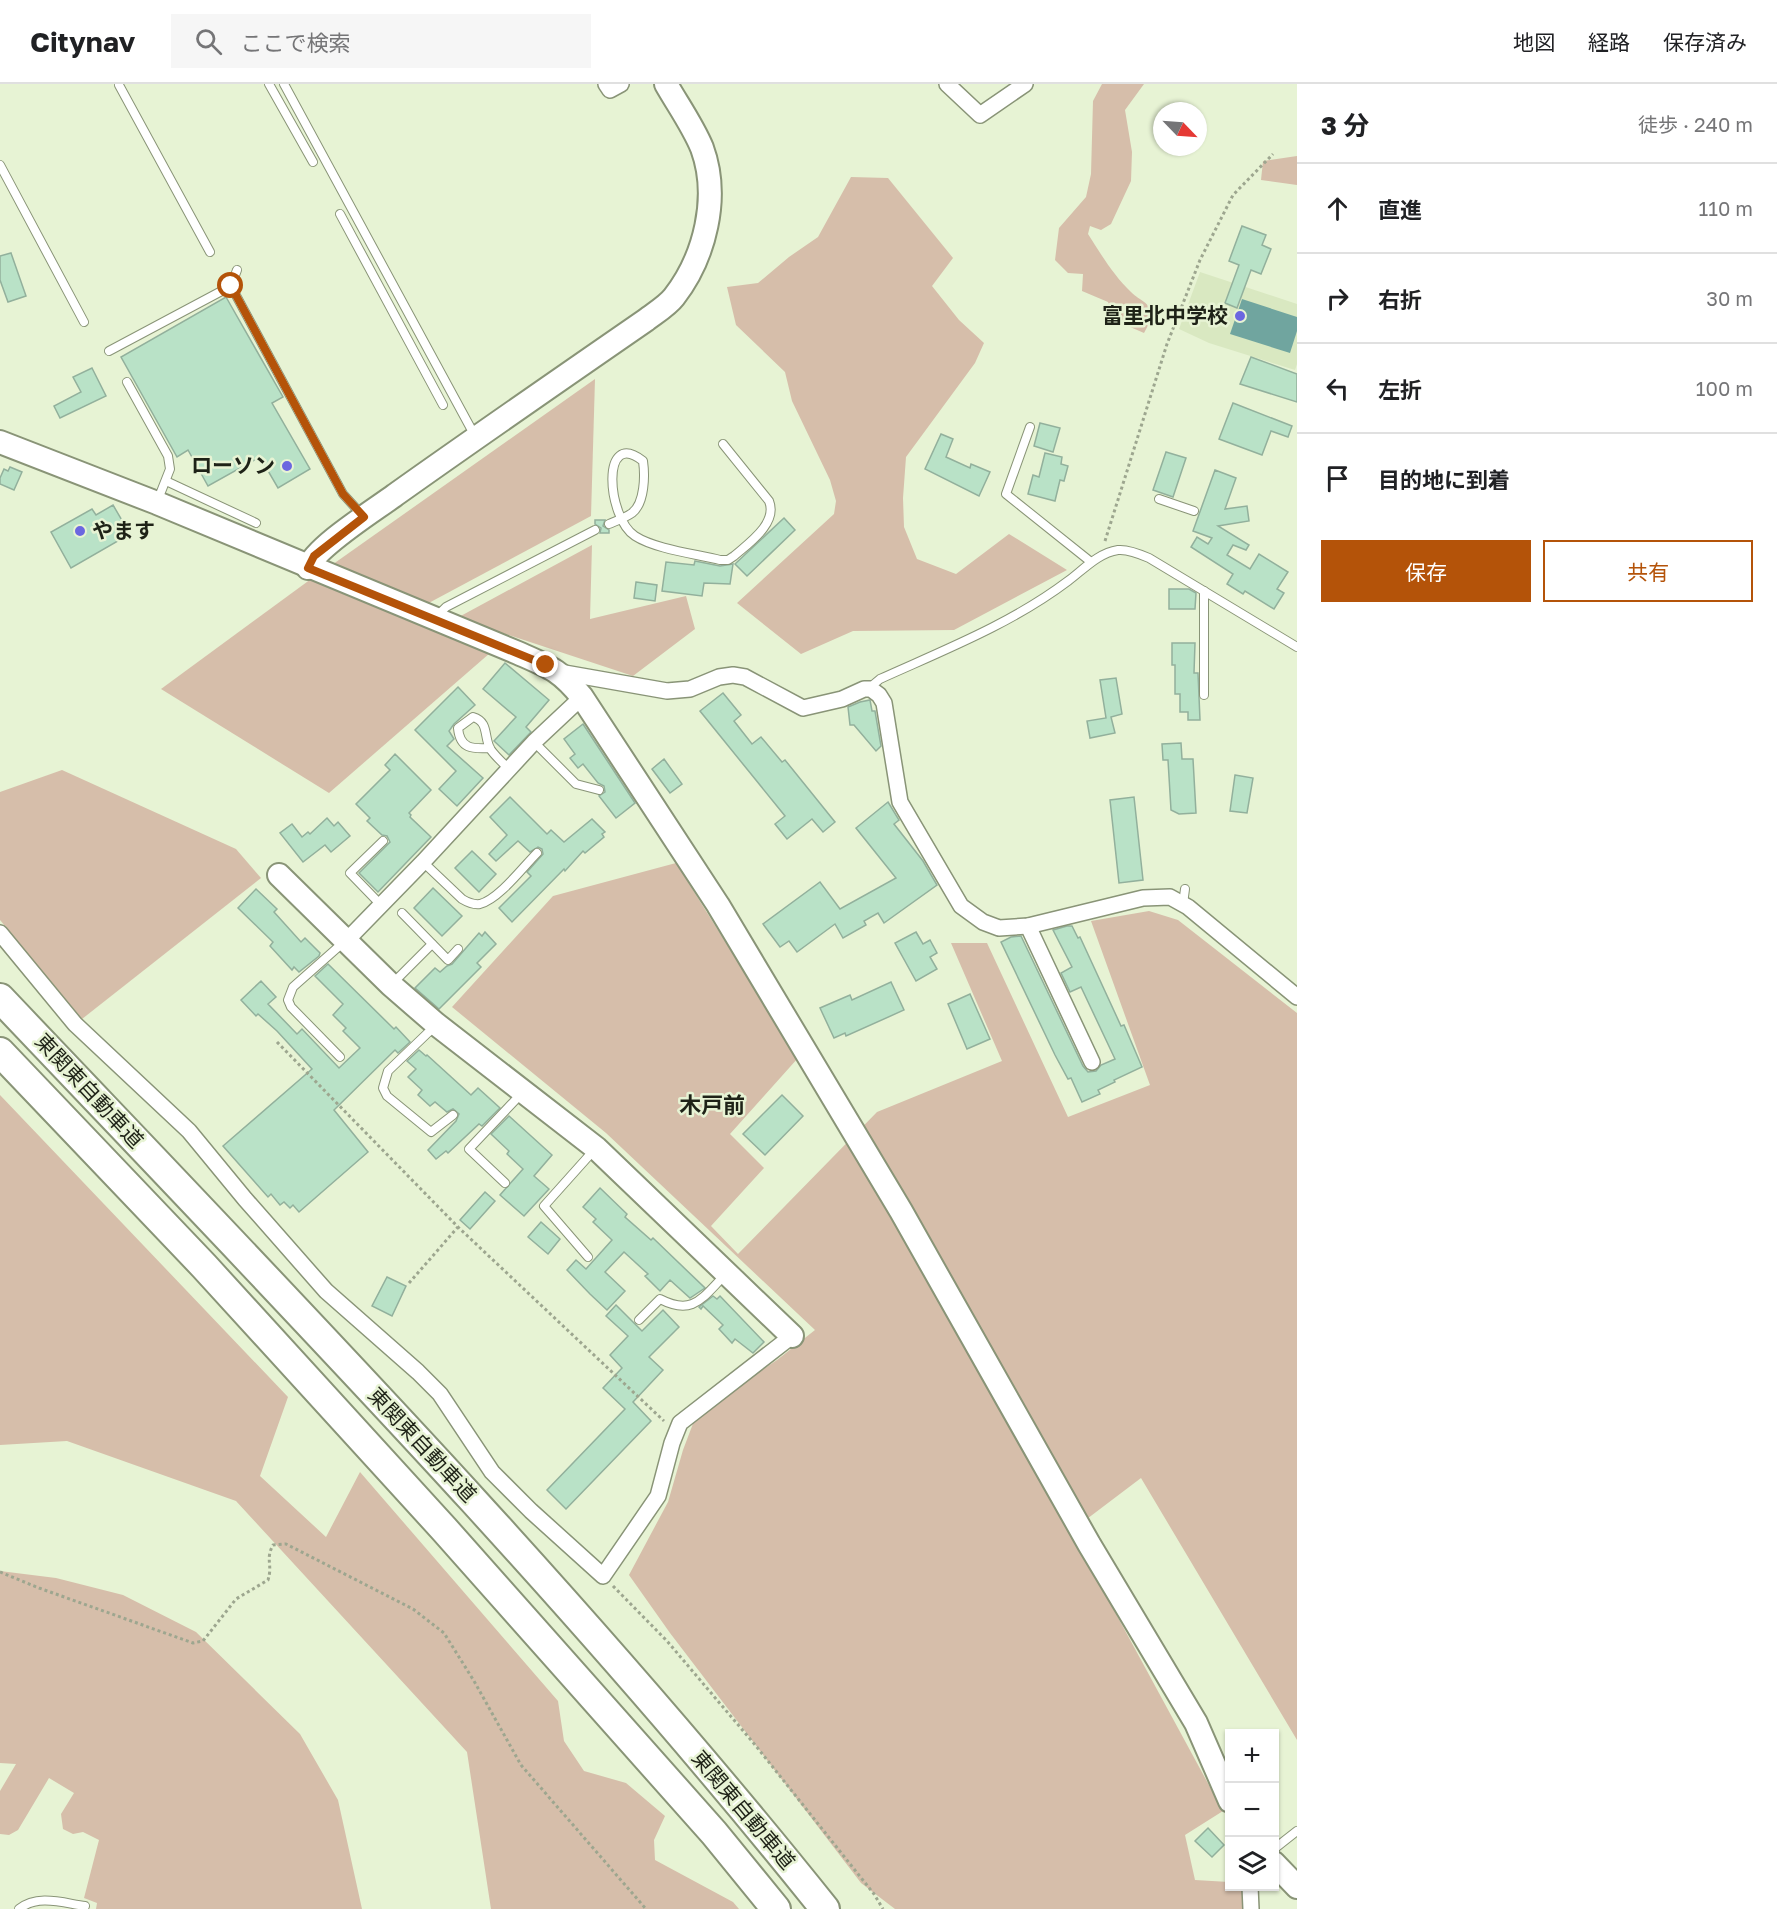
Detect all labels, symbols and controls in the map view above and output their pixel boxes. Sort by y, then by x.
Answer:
search box [171,14,591,68]
text: Citynav [30,25,135,58]
icon: search [192,25,225,58]
text: ここで検索 [240,29,350,56]
text: 地図 [1513,29,1555,55]
text: 経路 [1588,29,1630,55]
text: 保存済み [1663,29,1747,55]
north arrow [1153,102,1207,156]
text: 3 分 [1321,110,1369,141]
text: 徒歩 · 240 m [1638,112,1753,136]
icon: ahead [1321,192,1354,225]
text: 直進 [1378,196,1422,223]
text: 110 m [1699,196,1753,220]
route start [217,272,243,298]
icon: right [1321,282,1354,315]
text: 右折 [1378,286,1422,313]
text: 30 m [1706,286,1753,310]
place label: 富里北中学校 [1102,302,1228,328]
marker: 富里北中学校 [1233,309,1247,323]
icon: left [1321,372,1354,405]
text: 左折 [1378,376,1422,403]
text: 100 m [1696,376,1753,400]
place label: ローソン [191,452,275,478]
marker: ローソン [280,459,294,473]
icon: arrive [1321,462,1354,495]
text: 目的地に到着 [1378,466,1510,493]
place label: やます [92,517,155,543]
marker: やます [73,524,87,538]
button: 保存 [1321,540,1531,602]
button: 共有 [1543,540,1753,602]
route end [532,651,558,677]
street label: 東関東自動車道 [30,1028,149,1153]
district label: 木戸前 [679,1091,745,1118]
street label: 東関東自動車道 [363,1382,482,1507]
map controls [1225,1729,1279,1891]
button: + [1225,1729,1279,1783]
street label: 東関東自動車道 [687,1745,801,1874]
button: − [1225,1783,1279,1837]
button: layers [1225,1837,1279,1891]

